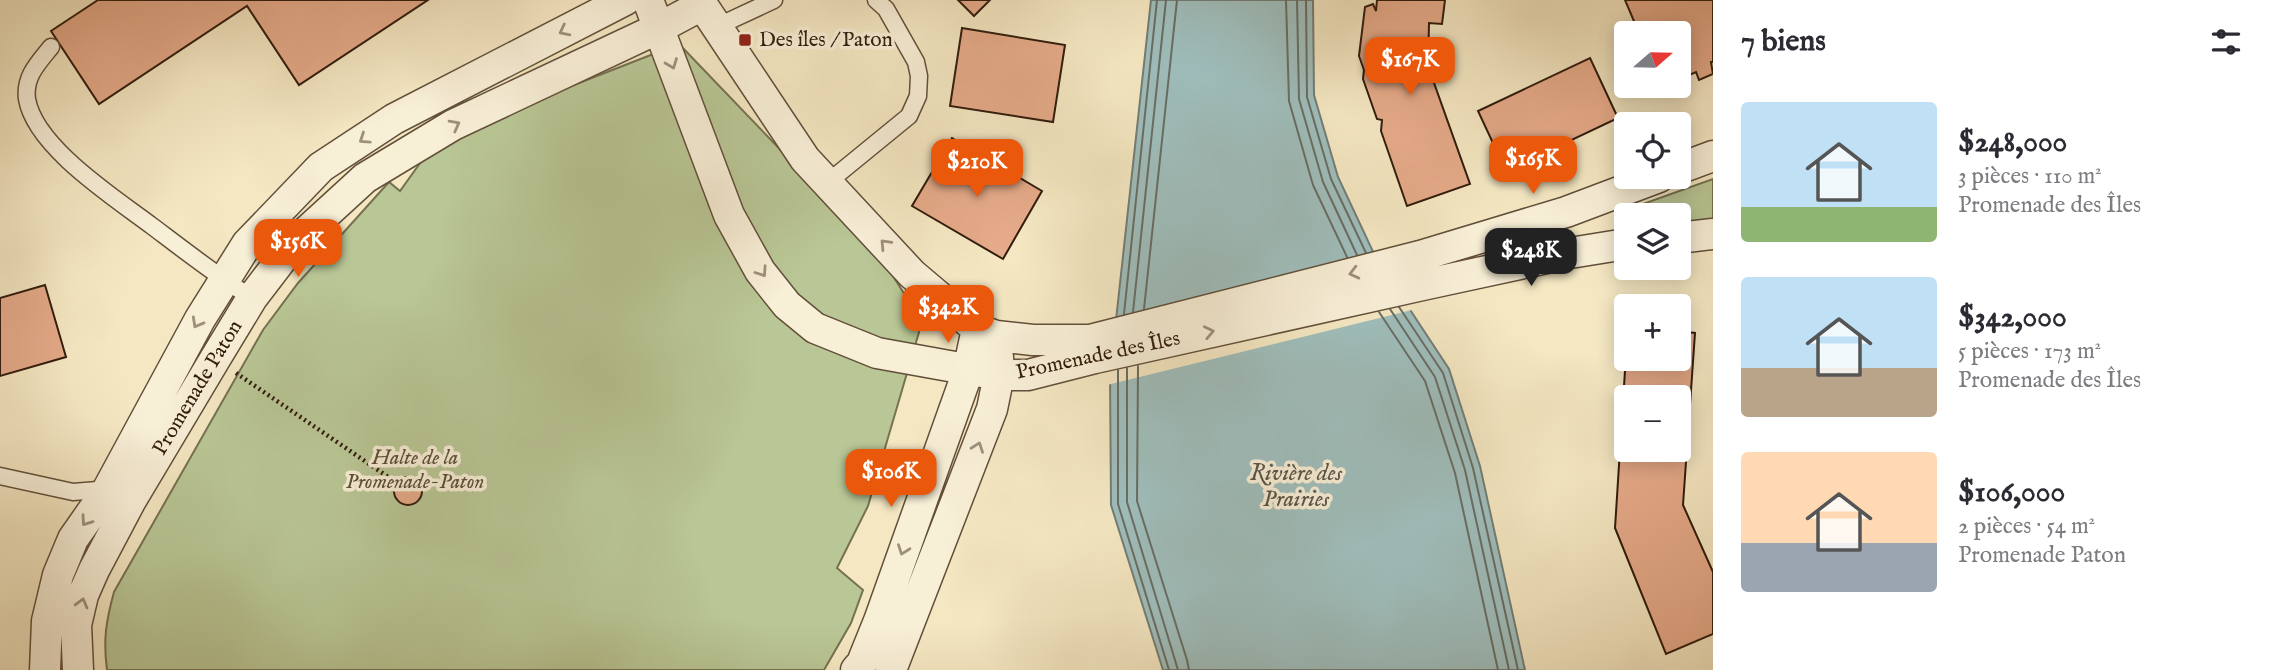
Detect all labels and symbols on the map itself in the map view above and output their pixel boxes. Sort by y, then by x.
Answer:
north arrow [1614,21,1690,98]
one-way arrow [559,23,572,37]
place label: Des îles / Paton [759,27,893,54]
marker: Des îles / Paton [737,32,753,48]
pin: $167K [1361,38,1459,97]
one-way arrow [664,57,678,69]
one-way arrow [447,120,460,133]
one-way arrow [359,131,372,143]
pin: $165K [1484,136,1582,196]
pin: $210K [928,140,1026,199]
pin: $156K [249,219,347,279]
pin: $248K [1482,229,1580,288]
one-way arrow [880,240,893,253]
one-way arrow [754,264,766,277]
one-way arrow [1348,265,1360,279]
pin: $342K [899,286,997,345]
street label: Promenade Paton [147,315,249,461]
one-way arrow [192,316,205,329]
street label: Promenade des Îles [1013,324,1183,387]
one-way arrow [1203,326,1215,341]
one-way arrow [970,441,984,453]
park label: Halte de la Promenade-Paton [346,445,484,496]
pin: $106K [842,449,940,509]
water label: Rivière des Prairies [1250,459,1342,514]
one-way arrow [82,513,94,526]
one-way arrow [898,544,912,556]
one-way arrow [73,597,88,609]

